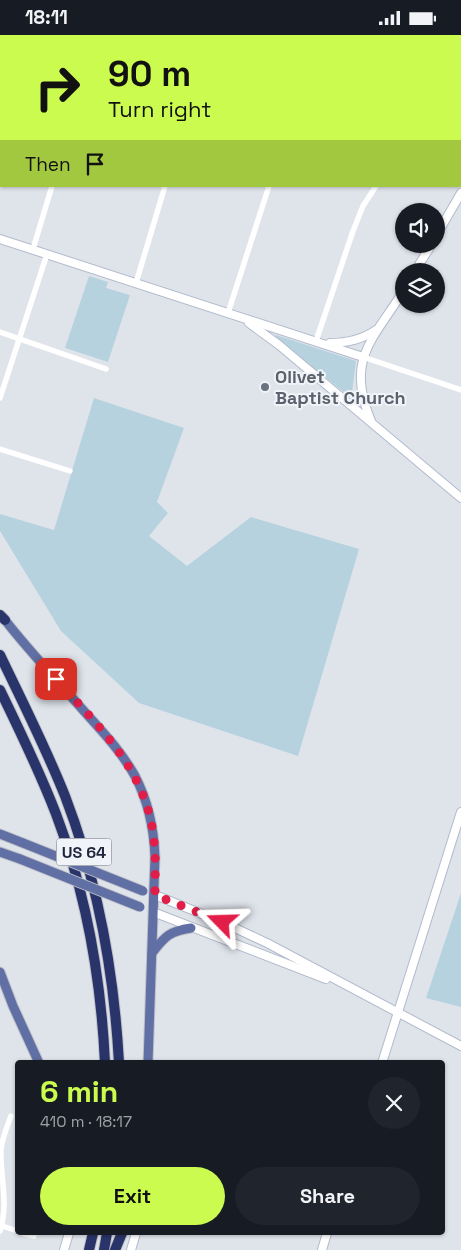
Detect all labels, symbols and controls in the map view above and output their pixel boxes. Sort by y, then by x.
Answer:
text: 18:11 [25,5,68,30]
text: 90 m [108,52,191,96]
icon: right [25,55,90,120]
text: Turn right [108,95,211,123]
icon: arrive [81,150,109,178]
text: Then [25,152,71,177]
map controls [395,203,445,313]
button: sound [395,203,445,253]
button: layers [395,263,445,313]
place label: Olivet Baptist Church [275,365,406,409]
marker: Olivet Baptist Church [259,381,271,393]
pin [35,658,77,700]
icon: arrive [42,665,70,693]
road number: US 64 [56,839,112,865]
position arrow [195,895,247,947]
text: 6 min [40,1072,118,1111]
button: close [368,1077,420,1129]
text: 410 m · 18:17 [40,1111,132,1132]
button: Exit [40,1167,225,1225]
button: Share [235,1167,420,1225]

